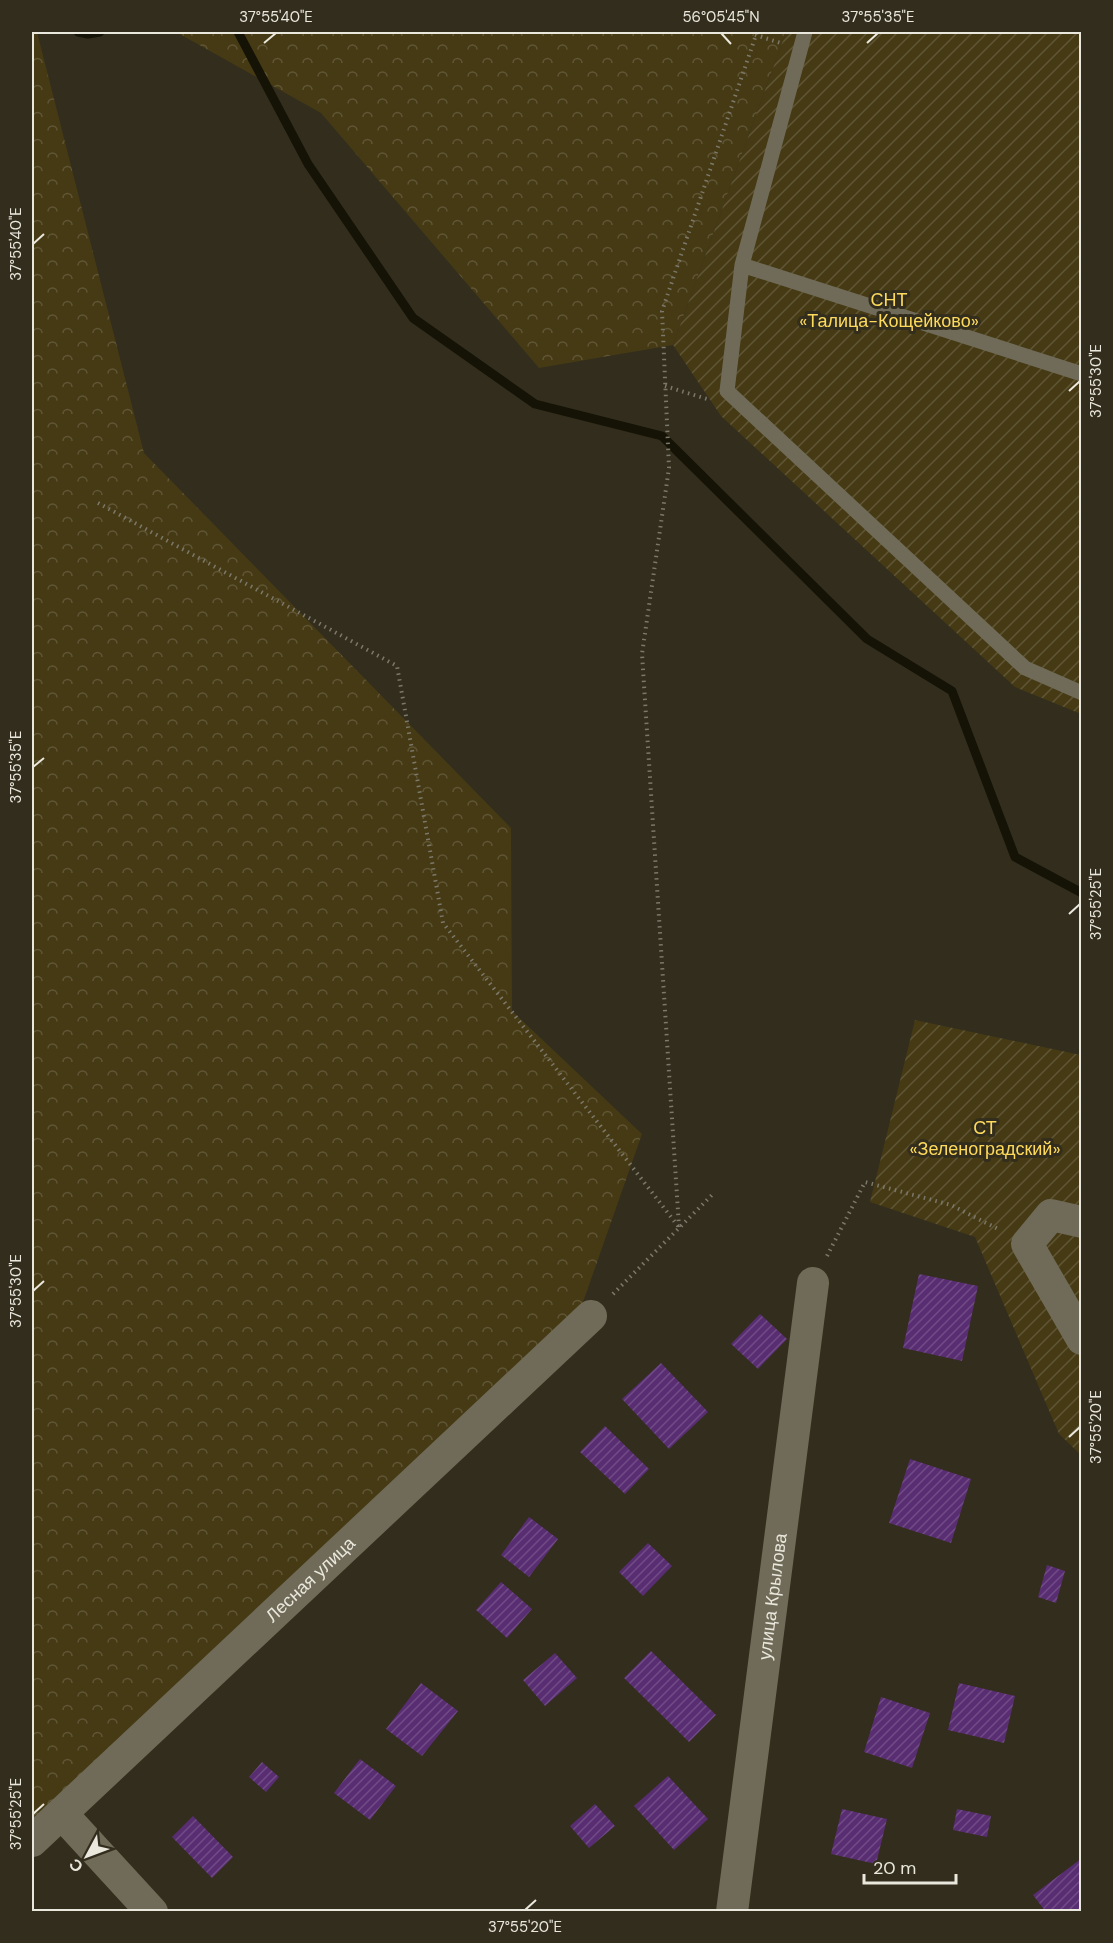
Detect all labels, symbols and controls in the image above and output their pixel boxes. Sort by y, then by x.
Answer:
text: 37°55'40"E [239,7,313,27]
text: 56°05'45"N [682,7,760,27]
text: 37°55'35"E [842,7,914,27]
text: 37°55'40"E [6,207,26,281]
park label: СНТ «Талица-Кощейково» [799,288,979,333]
text: 37°55'30"E [1086,344,1106,418]
text: 37°55'35"E [6,731,26,803]
text: 37°55'25"E [1086,868,1106,940]
park label: СТ «Зеленоградский» [909,1116,1061,1161]
text: 37°55'30"E [6,1254,26,1328]
text: 37°55'20"E [1086,1390,1106,1464]
street label: Лесная улица [260,1531,361,1628]
street label: улица Крылова [753,1531,793,1662]
text: 37°55'25"E [6,1778,26,1850]
north arrow [57,1826,117,1886]
scale bar [864,1847,956,1885]
text: С [64,1854,88,1877]
text: 20 m [873,1856,916,1880]
text: 37°55'20"E [488,1917,562,1937]

